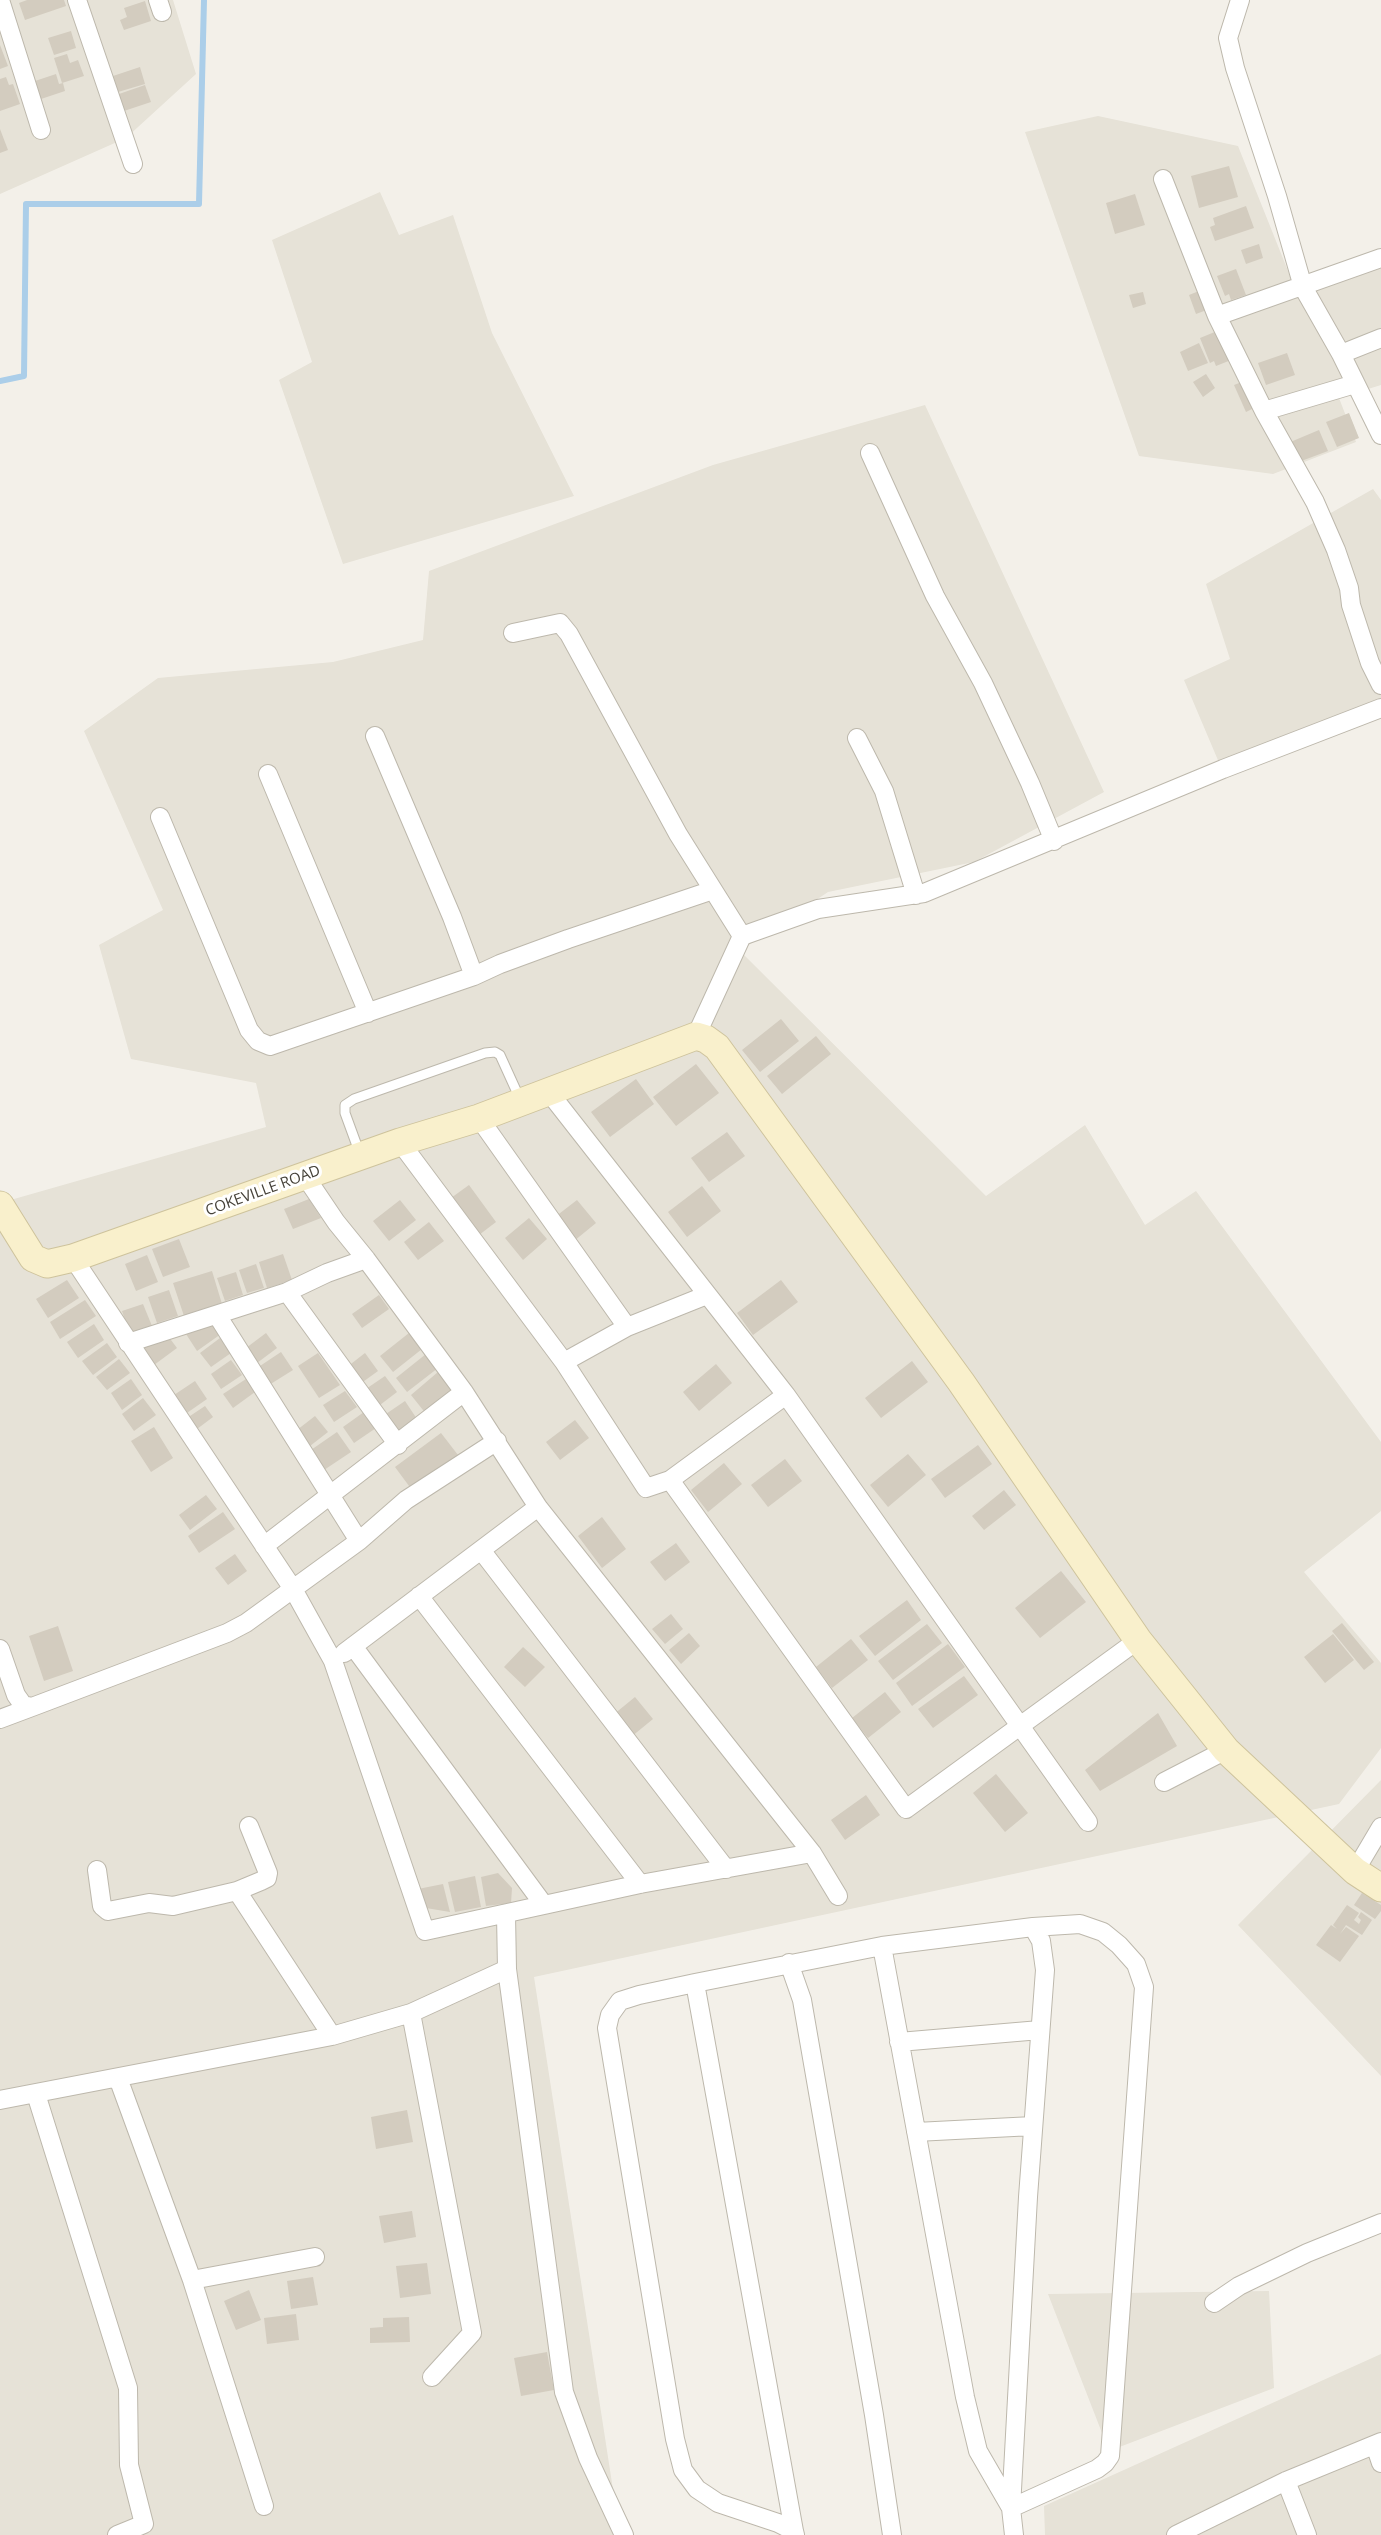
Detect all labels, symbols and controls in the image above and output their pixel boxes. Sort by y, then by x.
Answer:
street label: COKEVILLE ROAD [203,1162,323,1220]

